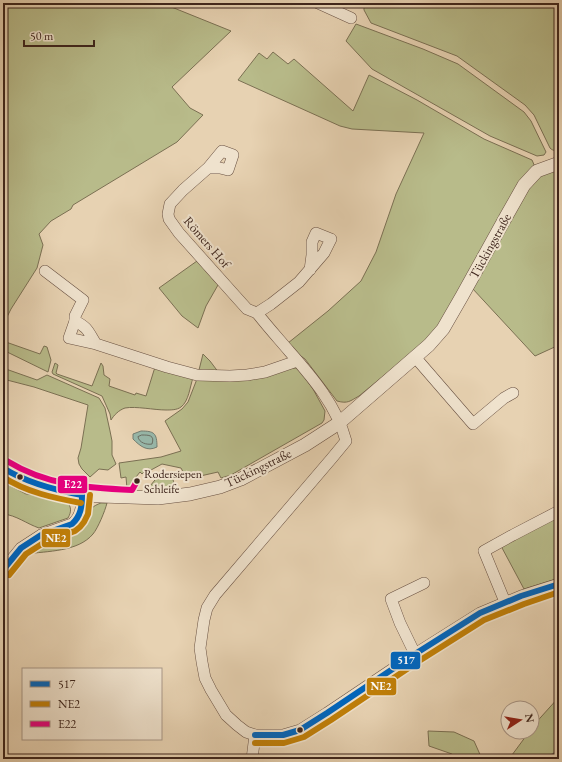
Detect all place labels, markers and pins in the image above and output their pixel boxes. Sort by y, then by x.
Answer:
place label: Rodersiepen Schleife [144,466,203,497]
unlabelled marker [15,472,25,482]
marker: Rodersiepen Schleife [132,476,142,486]
unlabelled marker [295,725,305,735]

